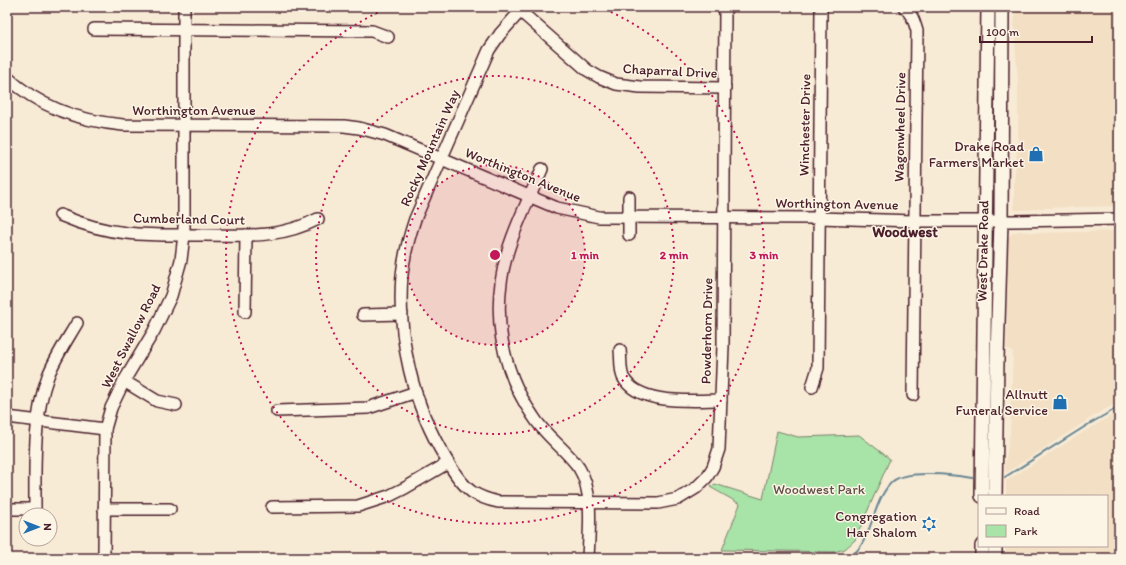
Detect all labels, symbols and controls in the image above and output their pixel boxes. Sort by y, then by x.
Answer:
scale bar [980,18,1092,44]
text: 100 m [986,25,1019,39]
street label: Chaparral Drive [622,60,718,82]
street label: Wagonwheel Drive [891,72,909,182]
street label: Winchester Drive [796,73,814,176]
street label: Rocky Mountain Way [397,87,464,209]
street label: Worthington Avenue [132,102,256,119]
place label: Drake Road Farmers Market [929,138,1024,171]
street label: Worthington Avenue [463,144,584,206]
shop icon: Drake Road Farmers Market [1027,145,1045,163]
street label: Worthington Avenue [775,194,899,214]
street label: West Drake Road [974,200,992,302]
street label: Cumberland Court [133,210,245,228]
district label: Woodwest [872,223,938,241]
centre of rings [488,248,502,262]
text: 1 min [571,248,600,262]
text: 2 min [660,248,689,262]
text: 3 min [750,248,779,262]
street label: Powderhorn Drive [698,277,716,384]
street label: West Swallow Road [97,281,165,391]
place label: Allnutt Funeral Service [956,386,1048,419]
shop icon: Allnutt Funeral Service [1051,393,1069,411]
park label: Woodwest Park [773,481,866,498]
legend [978,495,1108,547]
text: Road [1014,504,1040,518]
north arrow [18,507,58,547]
place label: Congregation Har Shalom [835,508,917,541]
synagogue icon: Congregation Har Shalom [920,515,938,533]
text: N [41,523,54,531]
text: Park [1014,524,1038,538]

